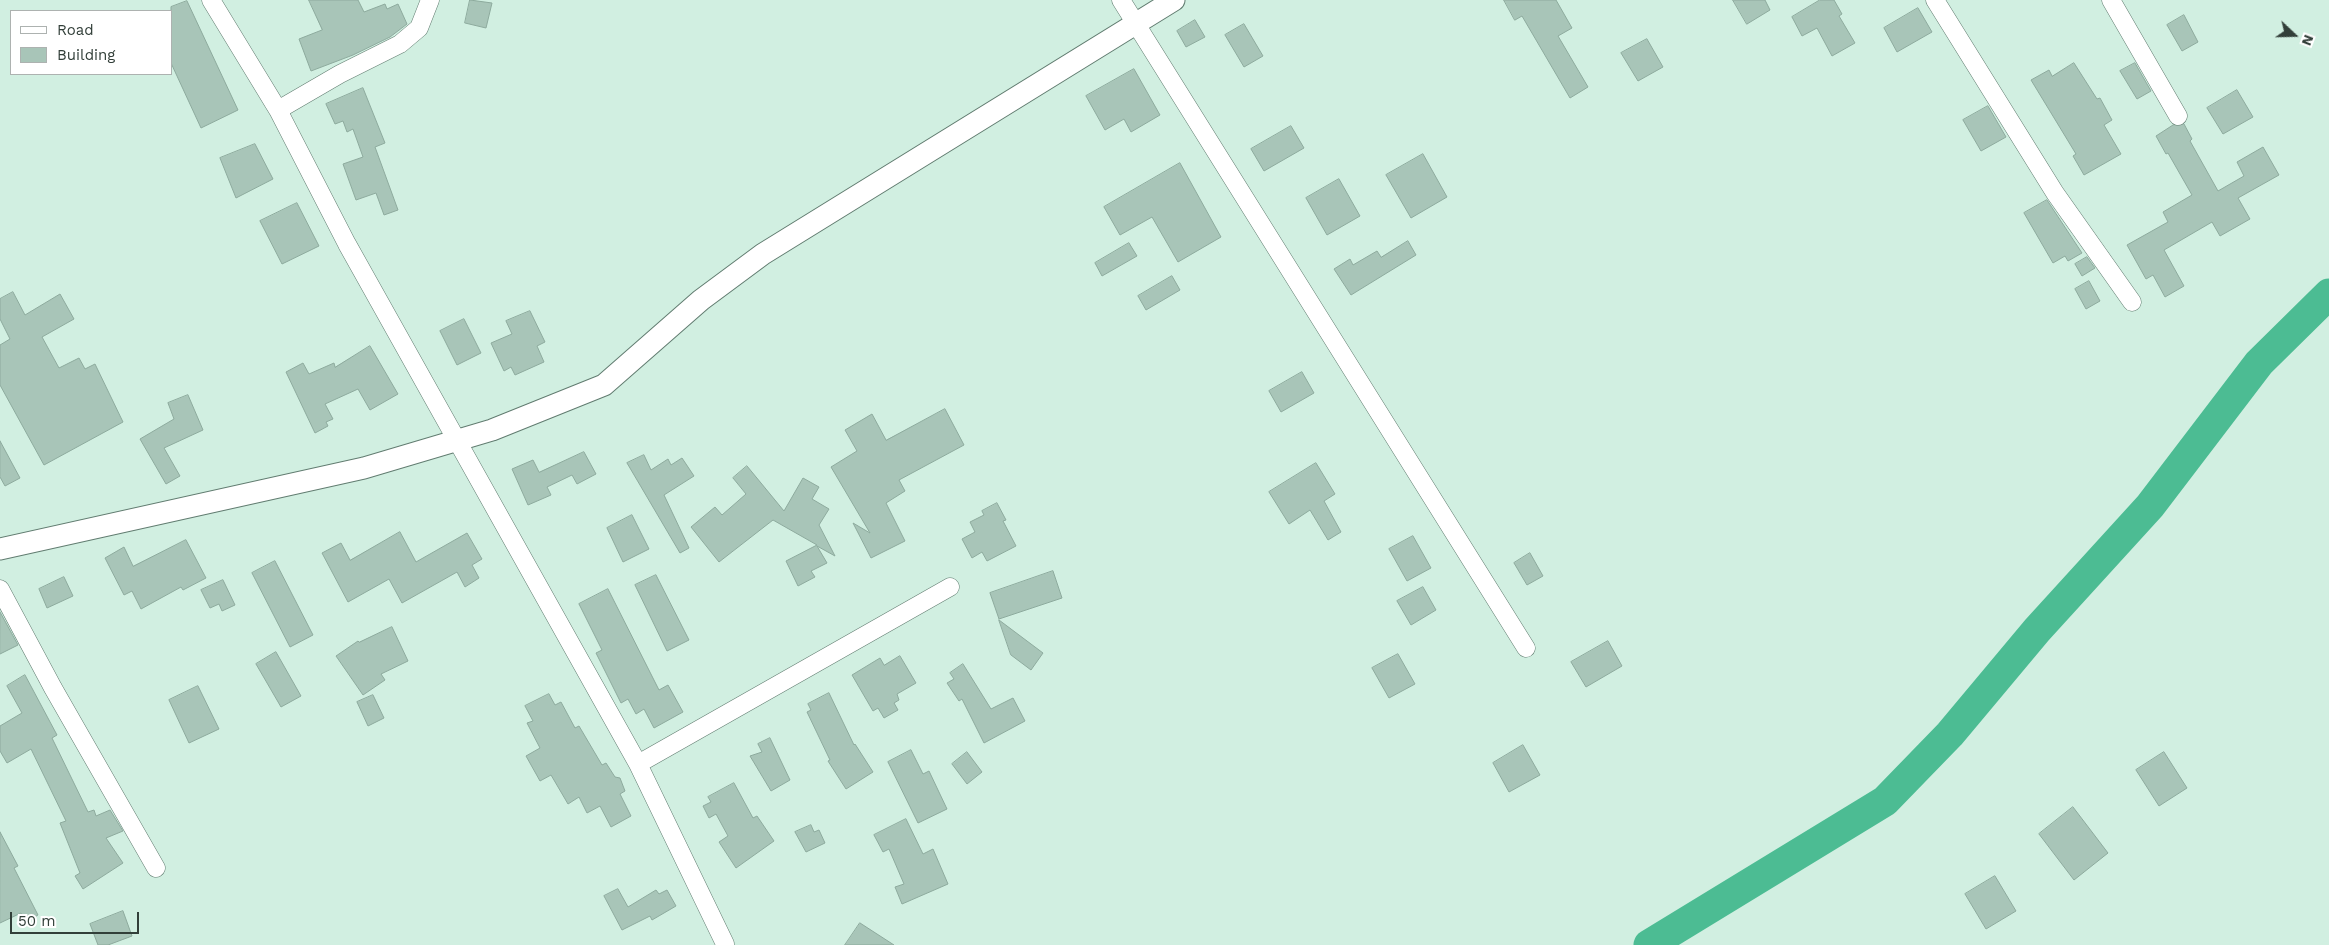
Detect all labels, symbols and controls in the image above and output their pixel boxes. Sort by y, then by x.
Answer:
legend [10,10,172,75]
north arrow [2269,10,2319,60]
text: Road [57,21,94,39]
text: N [2299,33,2317,48]
text: Building [57,46,115,64]
scale bar [12,902,141,934]
text: 50 m [18,912,55,930]

